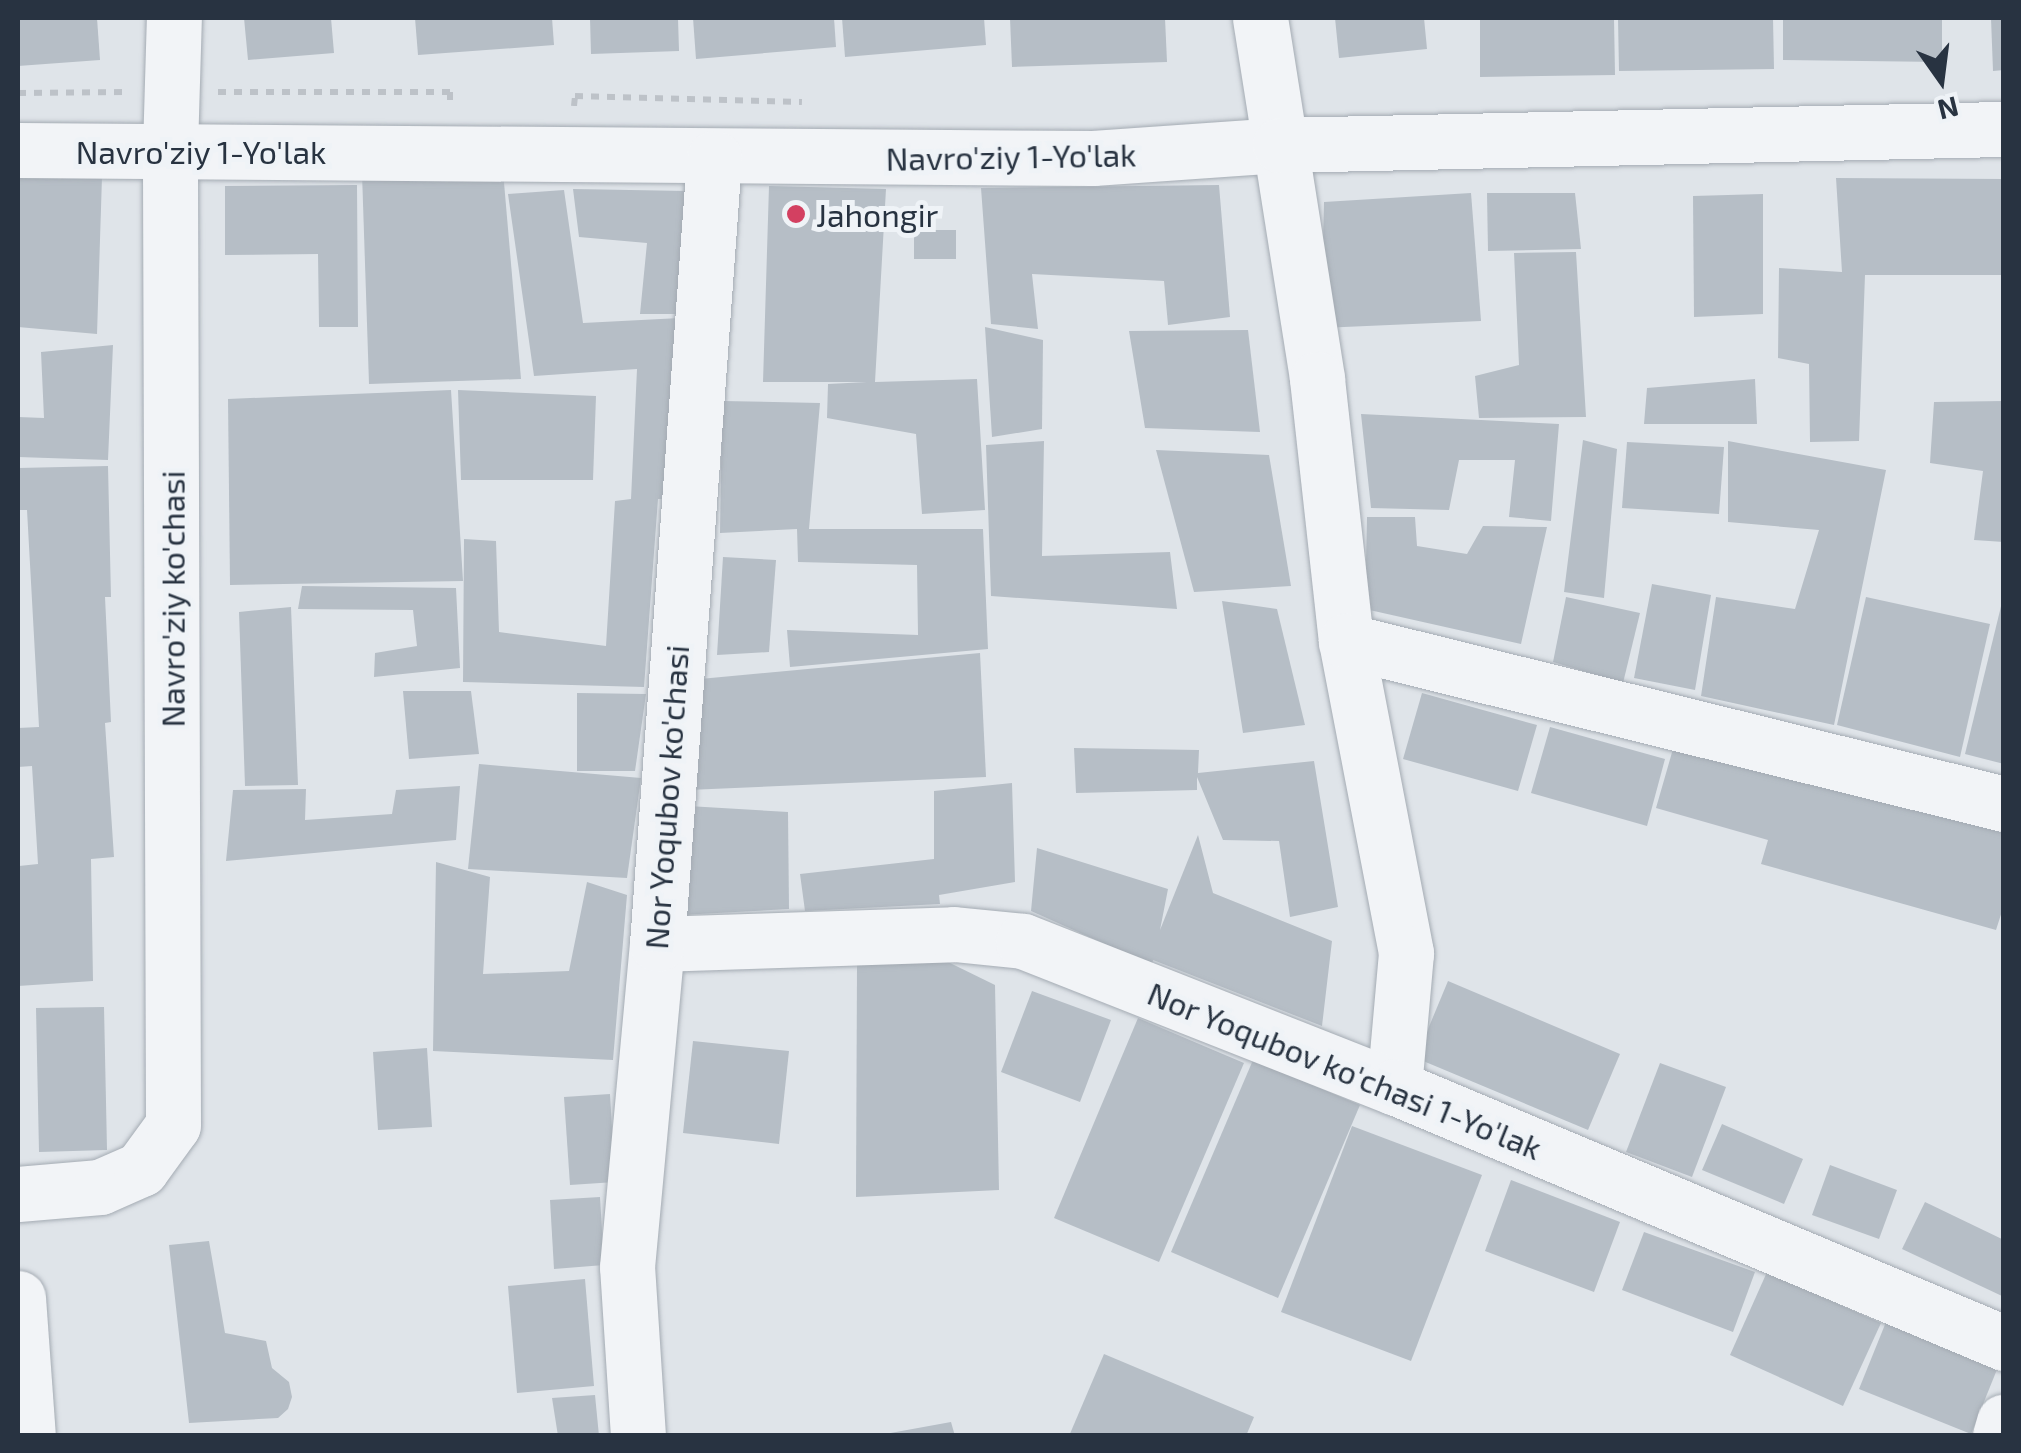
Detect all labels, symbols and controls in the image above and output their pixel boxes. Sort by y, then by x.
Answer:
north arrow [1891,30,1991,130]
text: N [1934,90,1962,128]
street label: Navro'ziy 1-Yo'lak [75,132,327,170]
street label: Navro'ziy 1-Yo'lak [885,135,1137,177]
place label: Jahongir [816,195,938,233]
marker: Jahongir [785,203,807,225]
street label: Navro'ziy ko'chasi [153,470,191,728]
street label: Nor Yoqubov ko'chasi [636,642,696,952]
street label: Nor Yoqubov ko'chasi 1-Yo'lak [1141,973,1549,1167]

